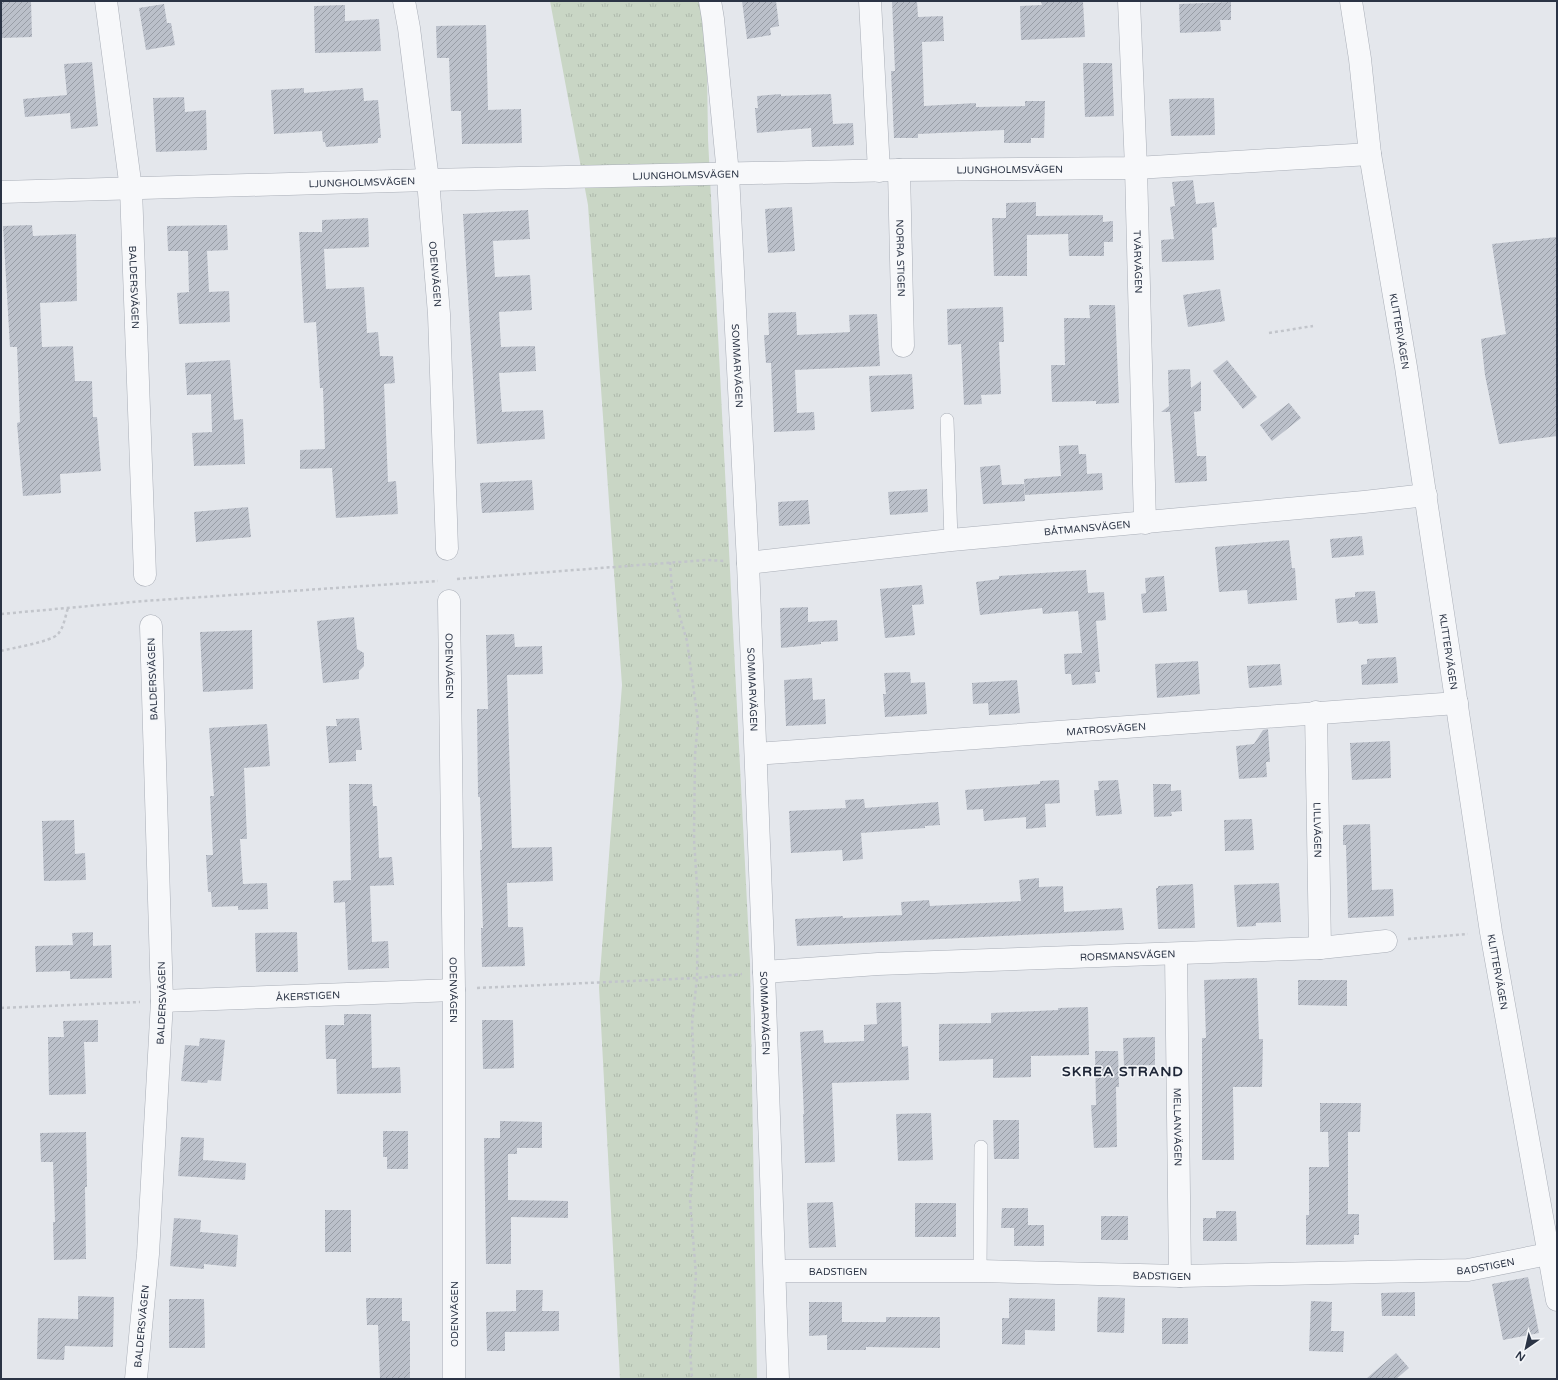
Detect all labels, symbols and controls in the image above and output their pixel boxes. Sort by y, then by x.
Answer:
street label: LJUNGHOLMSVÄGEN [956,164,1063,177]
street label: LJUNGHOLMSVÄGEN [632,168,739,183]
street label: LJUNGHOLMSVÄGEN [308,175,415,190]
street label: NORRA STIGEN [893,219,907,297]
street label: TVÄRVÄGEN [1131,230,1144,294]
street label: ODENVÄGEN [426,241,443,307]
street label: BALDERSVÄGEN [126,246,141,329]
street label: KLITTERVÄGEN [1387,293,1411,370]
street label: SOMMARVÄGEN [729,324,745,408]
street label: BÅTMANSVÄGEN [1043,519,1131,538]
street label: KLITTERVÄGEN [1436,613,1459,691]
street label: ODENVÄGEN [442,633,455,699]
street label: BALDERSVÄGEN [146,637,160,721]
street label: SOMMARVÄGEN [744,647,760,732]
street label: MATROSVÄGEN [1066,721,1146,738]
street label: LILLVÄGEN [1311,802,1323,858]
street label: KLITTERVÄGEN [1484,933,1510,1011]
street label: RORSMANSVÄGEN [1080,948,1176,964]
street label: ODENVÄGEN [447,957,459,1023]
street label: BALDERSVÄGEN [155,961,169,1045]
street label: SOMMARVÄGEN [757,971,772,1055]
street label: ÅKERSTIGEN [276,989,340,1004]
district label: SKREA STRAND [1062,1063,1184,1080]
street label: MELLANVÄGEN [1171,1088,1184,1166]
street label: BADSTIGEN [1456,1256,1516,1277]
street label: BADSTIGEN [809,1266,867,1278]
street label: BADSTIGEN [1132,1270,1191,1283]
street label: ODENVÄGEN [449,1281,461,1347]
street label: BALDERSVÄGEN [132,1284,152,1368]
north arrow [1506,1328,1546,1368]
text: N [1513,1348,1528,1364]

